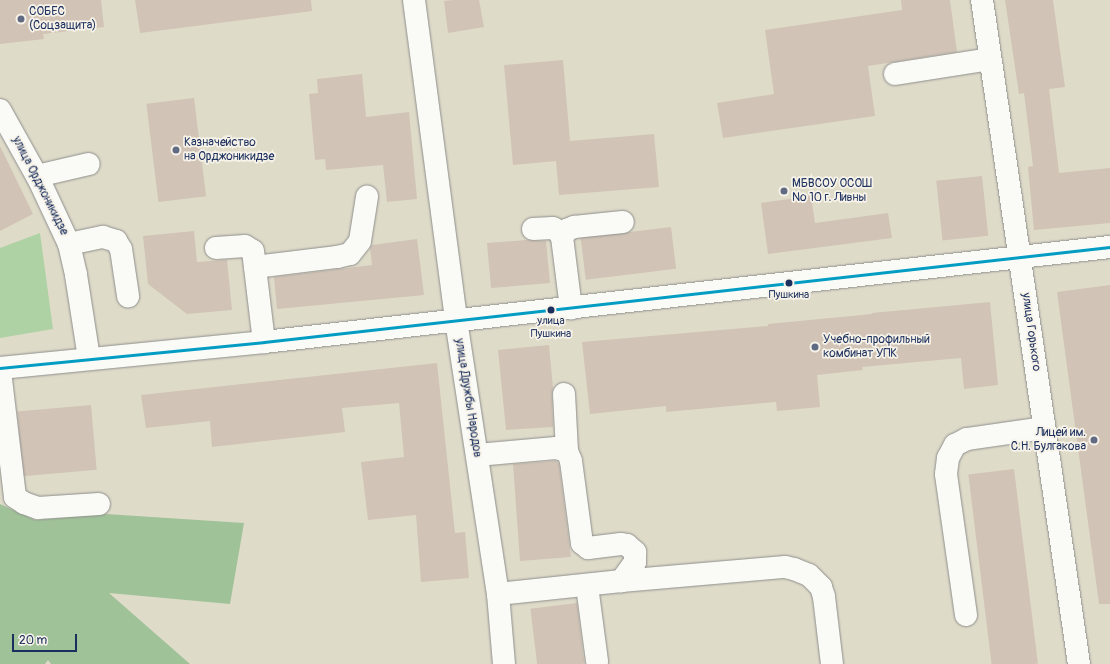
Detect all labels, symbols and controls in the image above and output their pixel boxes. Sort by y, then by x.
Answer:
place label: СОБЕС (Соцзащита) [29,5,96,33]
marker: СОБЕС (Соцзащита) [16,14,26,24]
street label: улица Орджоникидзе [9,134,71,238]
place label: Казначейство на Орджоникидзе [184,136,275,164]
marker: Казначейство на Орджоникидзе [171,145,181,155]
place label: МБВСОУ ОСОШ № 10 г. Ливны [792,177,872,205]
marker: МБВСОУ ОСОШ № 10 г. Ливны [779,186,789,196]
marker: Пушкина [784,278,794,288]
place label: Пушкина [769,288,809,302]
street label: улица Горького [1018,292,1044,372]
marker: улица Пушкина [546,305,556,315]
place label: улица Пушкина [531,315,571,341]
place label: Учебно-профильный комбинат УПК [823,333,930,361]
street label: улица Дружбы Народов [451,338,485,458]
marker: Учебно-профильный комбинат УПК [810,342,820,352]
place label: Лицей им. С.Н. Булгакова [1011,426,1086,454]
marker: Лицей им. С.Н. Булгакова [1089,435,1099,445]
scale bar [14,626,79,652]
text: 20 m [19,633,47,648]

